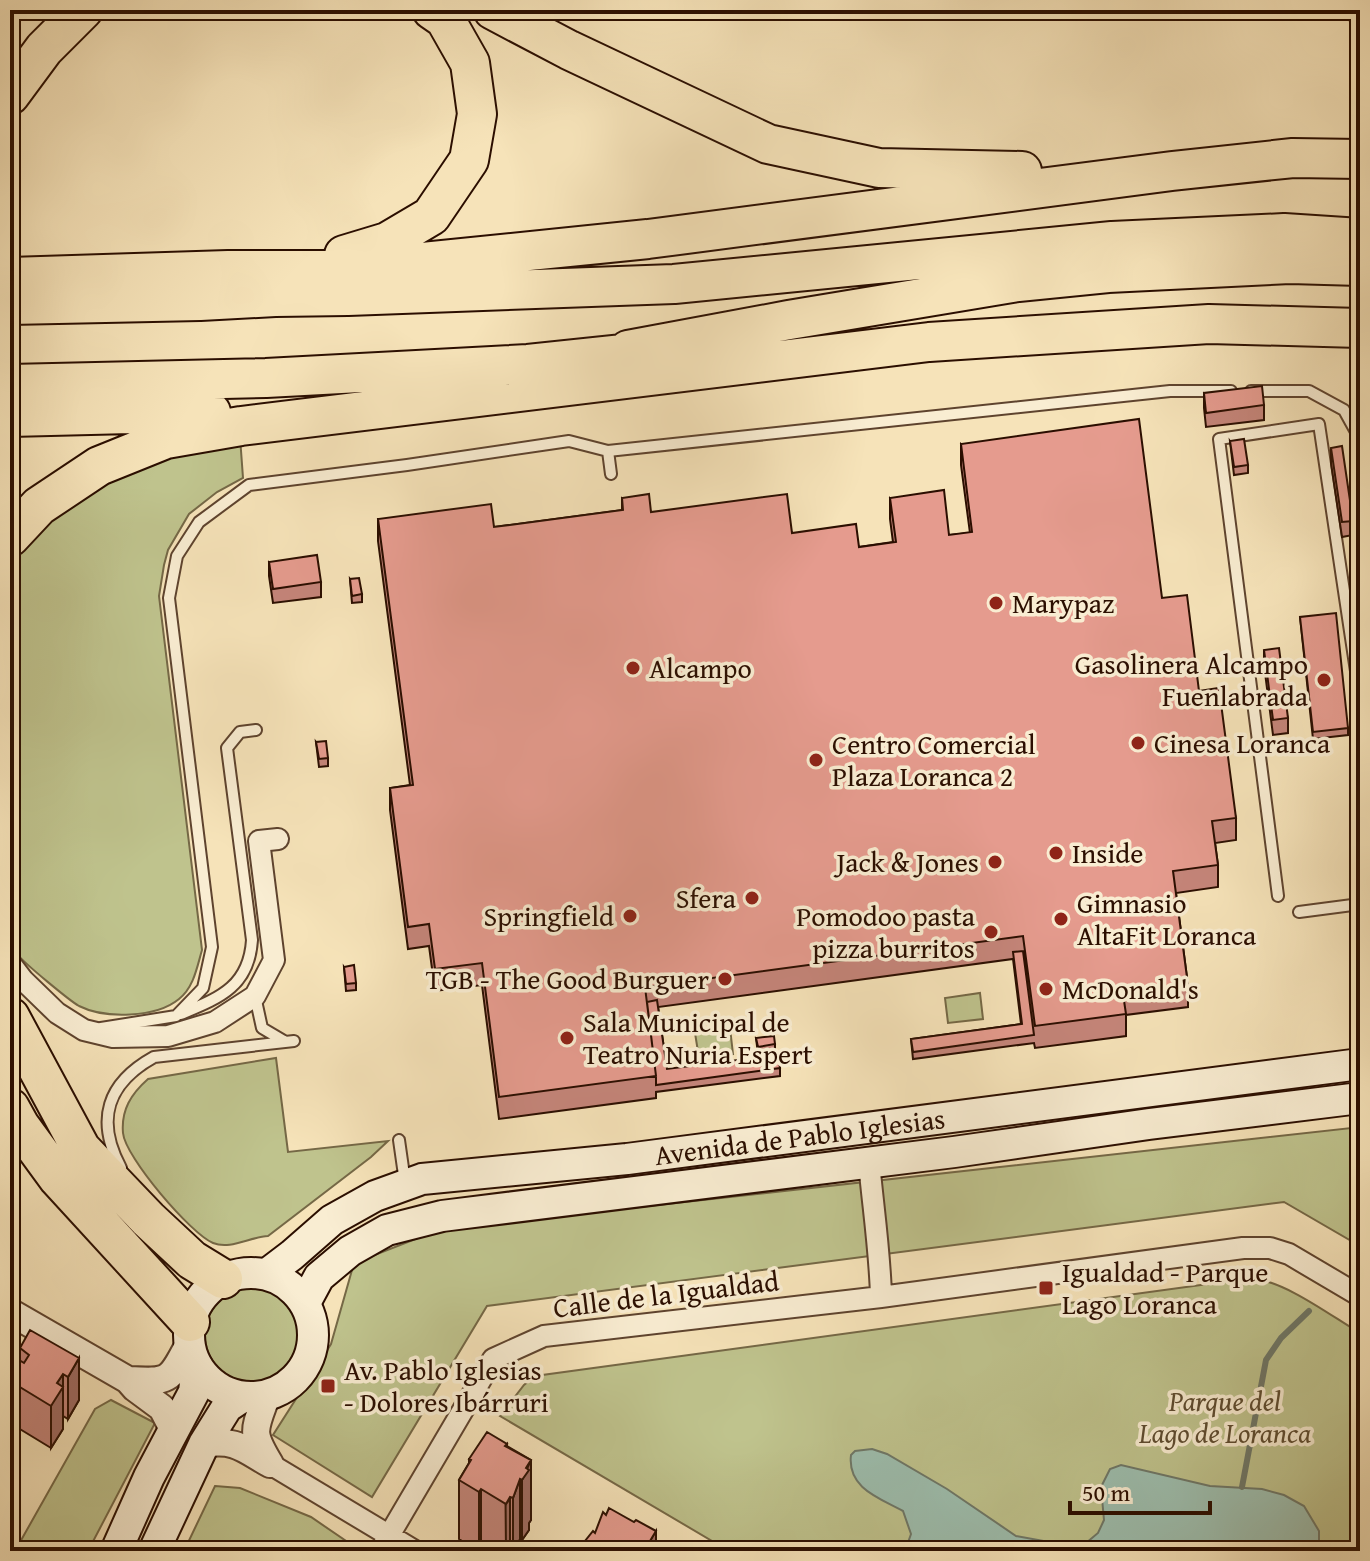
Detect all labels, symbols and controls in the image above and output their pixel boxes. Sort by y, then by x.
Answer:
place label: Marypaz [1012,582,1114,623]
marker: Marypaz [987,594,1005,612]
place label: Gasolinera Alcampo Fuenlabrada [1075,643,1309,716]
place label: Alcampo [649,647,752,688]
marker: Alcampo [624,659,642,677]
marker: Gasolinera Alcampo Fuenlabrada [1315,671,1333,689]
place label: Cinesa Loranca [1154,722,1331,763]
place label: Centro Comercial Plaza Loranca 2 [832,723,1036,796]
marker: Cinesa Loranca [1129,734,1147,752]
marker: Centro Comercial Plaza Loranca 2 [807,751,825,769]
place label: Inside [1072,832,1143,873]
place label: Jack & Jones [833,841,979,882]
marker: Inside [1047,844,1065,862]
marker: Jack & Jones [986,853,1004,871]
place label: Sfera [676,877,737,918]
place label: Gimnasio AltaFit Loranca [1077,882,1257,955]
marker: Sfera [743,889,761,907]
place label: Springfield [483,895,614,936]
place label: Pomodoo pasta pizza burritos [796,895,976,968]
marker: Springfield [621,907,639,925]
marker: Gimnasio AltaFit Loranca [1052,910,1070,928]
marker: Pomodoo pasta pizza burritos [982,923,1000,941]
place label: TGB - The Good Burguer [426,958,709,999]
place label: McDonald's [1062,968,1199,1009]
marker: TGB - The Good Burguer [716,970,734,988]
marker: McDonald's [1037,980,1055,998]
place label: Sala Municipal de Teatro Nuria Espert [583,1001,813,1074]
marker: Sala Municipal de Teatro Nuria Espert [558,1029,576,1047]
street label: Avenida de Pablo Iglesias [652,1097,947,1175]
place label: Igualdad - Parque Lago Loranca [1062,1251,1268,1324]
street label: Calle de la Igualdad [551,1259,781,1328]
marker: Igualdad - Parque Lago Loranca [1037,1279,1055,1297]
place label: Av. Pablo Iglesias - Dolores Ibárruri [344,1349,549,1422]
marker: Av. Pablo Iglesias - Dolores Ibárruri [319,1377,337,1395]
park label: Parque del Lago de Loranca [1138,1380,1311,1453]
scale bar [1070,1465,1210,1515]
text: 50 m [1082,1475,1130,1510]

